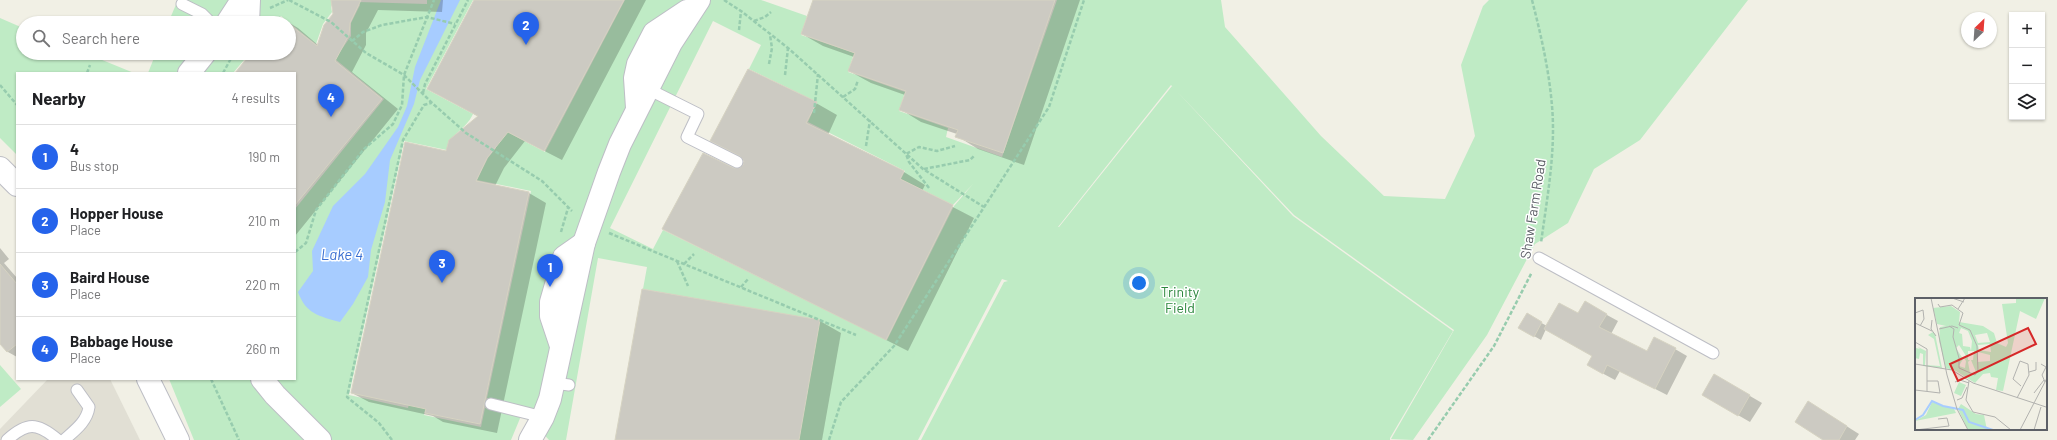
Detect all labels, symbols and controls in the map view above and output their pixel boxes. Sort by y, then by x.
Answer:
pin: 2 [513,12,539,45]
north arrow [1961,12,1997,48]
map controls [2009,12,2045,120]
button: + [2009,12,2045,48]
search box [16,16,296,60]
icon: search [30,27,52,49]
text: Search here [62,29,140,47]
button: − [2009,48,2045,84]
pin: 4 [318,84,344,117]
button: layers [2009,84,2045,120]
text: Nearby [32,88,86,108]
text: 4 results [232,90,280,106]
text: 4 [70,140,79,158]
text: 1 [43,149,47,165]
text: 190 m [248,149,280,165]
text: Bus stop [70,158,119,174]
street label: Shaw Farm Road [1516,158,1549,260]
text: Hopper House [70,204,163,222]
text: 2 [41,213,49,229]
text: 210 m [248,213,280,229]
text: Place [70,222,101,238]
water label: Lake 4 [321,245,363,263]
pin: 3 [429,250,455,283]
pin: 1 [537,254,563,287]
text: Baird House [70,268,150,286]
your location [1129,273,1149,293]
text: 3 [41,277,49,293]
text: 220 m [245,277,280,293]
park label: Trinity Field [1161,283,1200,316]
text: Place [70,286,101,302]
inset map [1915,298,2047,430]
text: Babbage House [70,332,173,350]
text: 4 [41,341,49,357]
text: 260 m [246,341,280,357]
text: Place [70,350,101,366]

